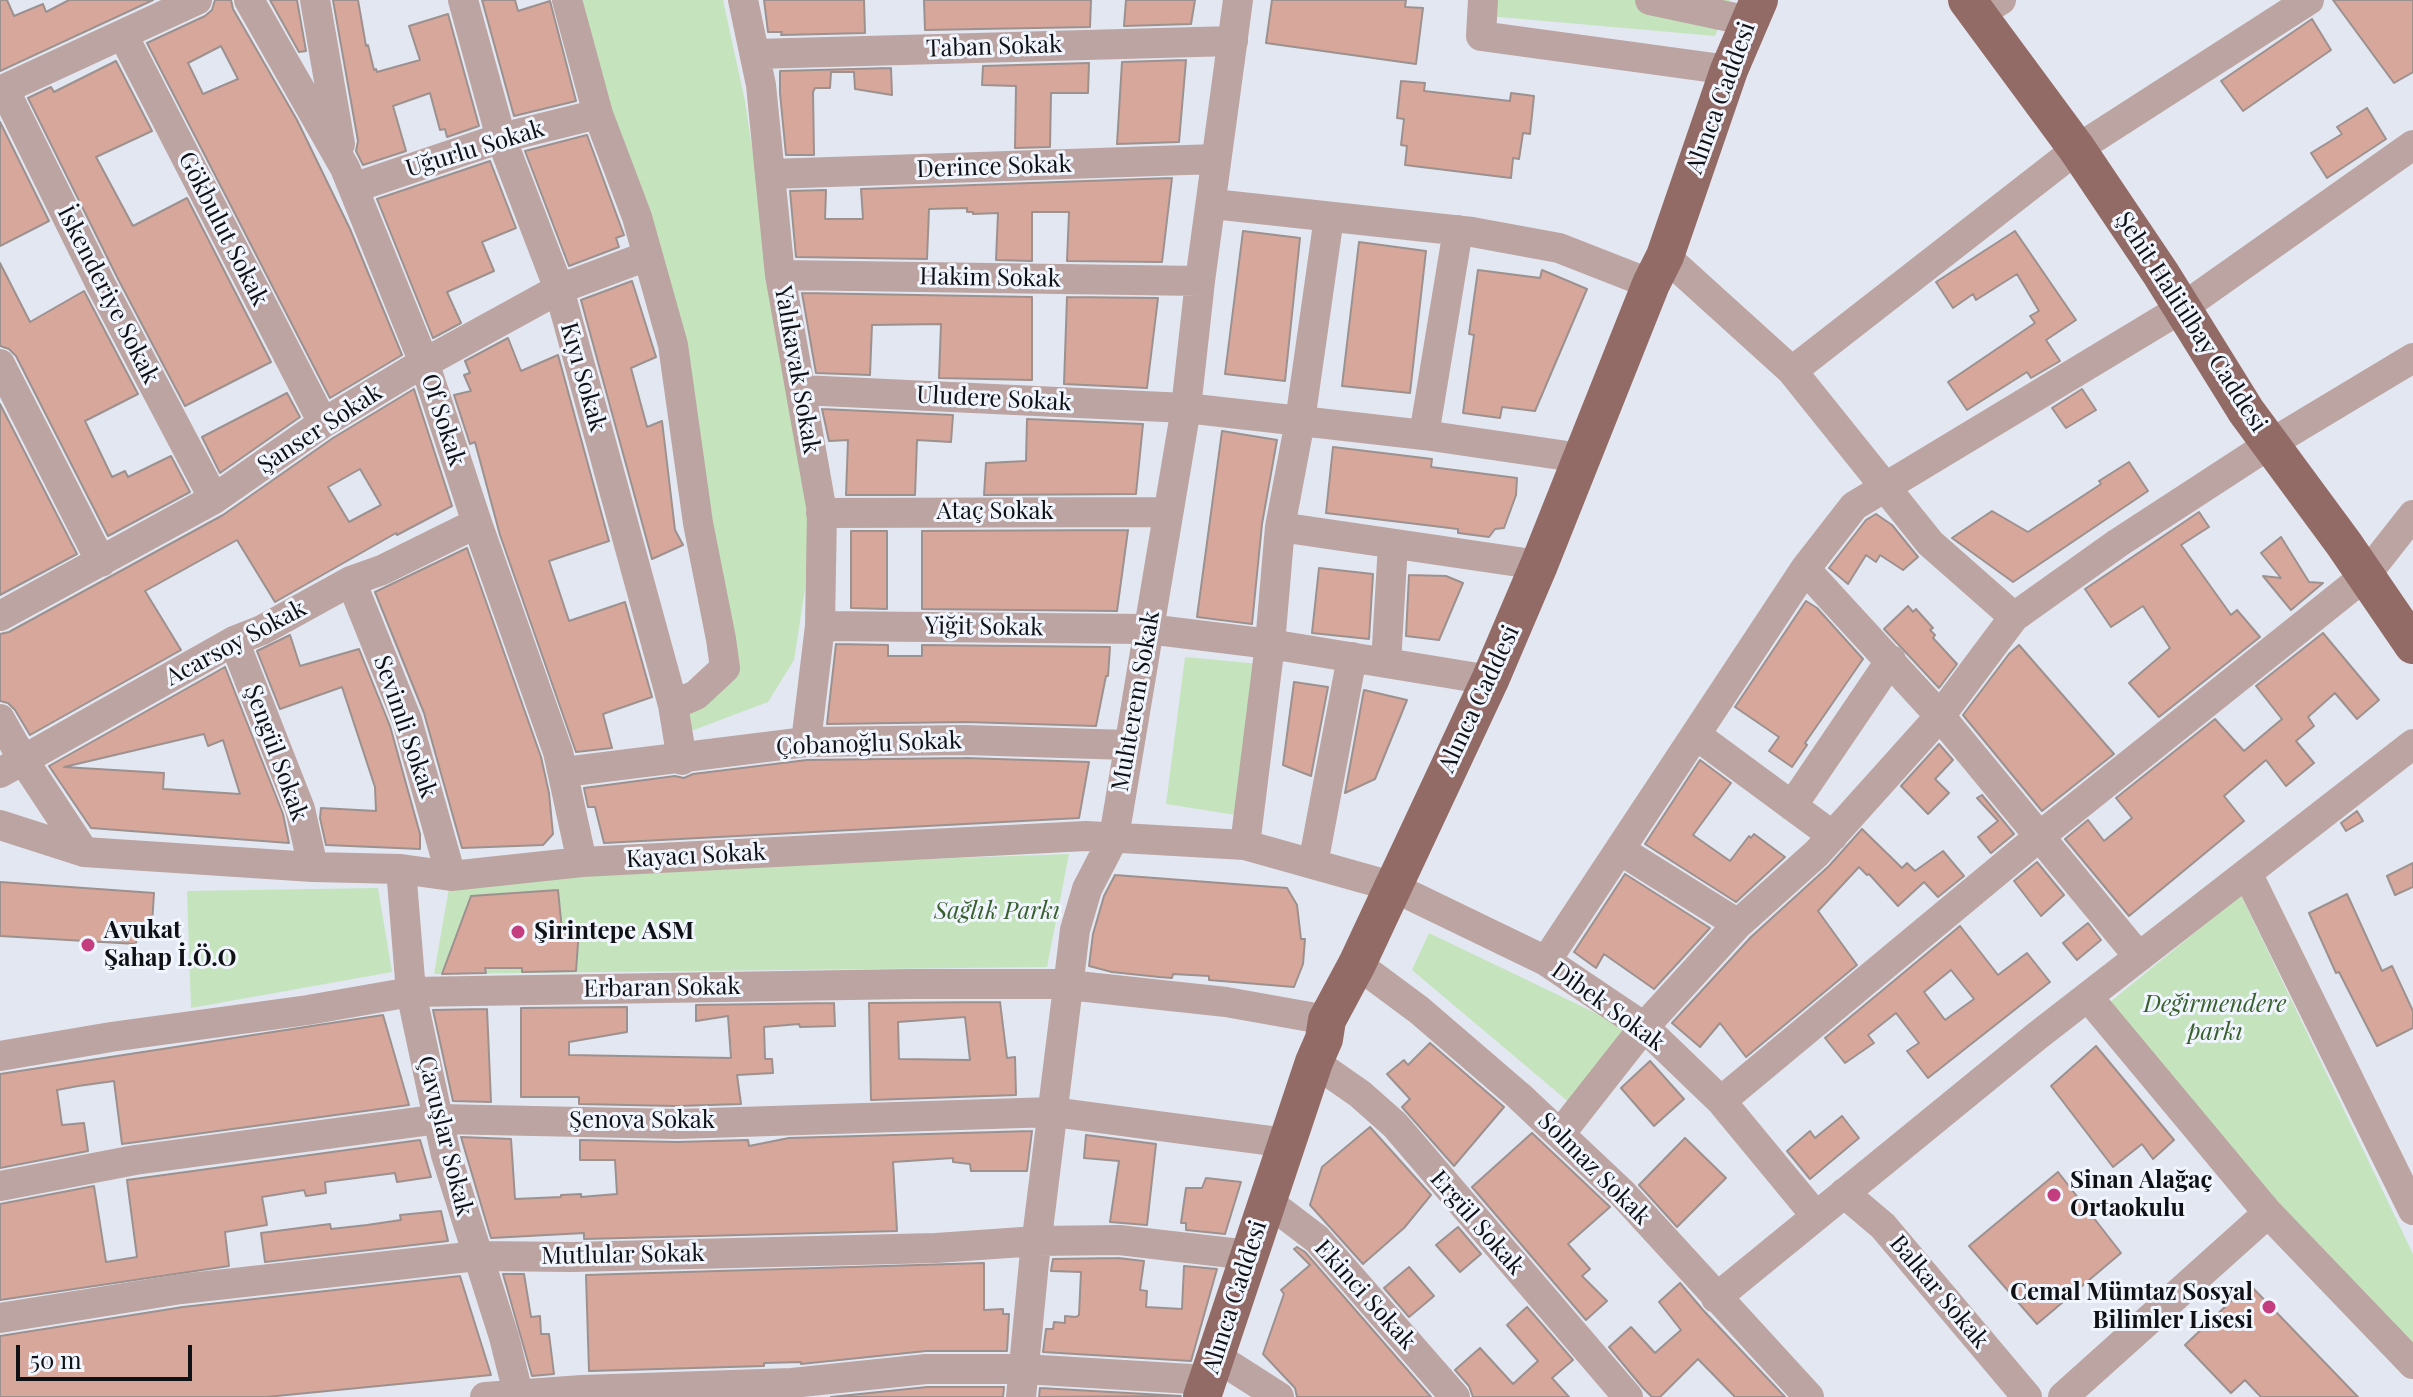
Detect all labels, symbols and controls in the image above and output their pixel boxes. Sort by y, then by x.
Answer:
street label: Alınca Caddesi [1680,18,1762,178]
street label: Taban Sokak [925,30,1063,64]
street label: Uğurlu Sokak [402,114,548,184]
street label: Gökbulut Sokak [172,147,274,311]
street label: Derince Sokak [916,150,1072,184]
street label: İskenderiye Sokak [51,201,165,389]
street label: Şehit Halitilbay Caddesi [2109,207,2273,437]
street label: Hakim Sokak [919,262,1061,294]
street label: Yalıkavak Sokak [768,284,826,456]
street label: Kıyı Sokak [554,319,612,435]
street label: Of Sokak [415,370,471,470]
street label: Şanser Sokak [252,378,388,480]
street label: Uludere Sokak [916,381,1072,417]
street label: Ataç Sokak [936,498,1054,526]
street label: Acarsoy Sokak [161,594,311,692]
street label: Muhterem Sokak [1106,608,1166,794]
street label: Yiğit Sokak [924,612,1044,642]
street label: Alınca Caddesi [1432,621,1526,777]
street label: Sevimli Sokak [367,652,443,802]
street label: Şengül Sokak [238,681,314,825]
street label: Çobanoğlu Sokak [776,726,962,762]
street label: Kayacı Sokak [625,838,767,874]
park label: Sağlık Parkı [934,898,1060,926]
place label: Avukat Şahap İ.Ö.O [104,917,237,973]
place label: Şirintepe ASM [534,918,694,946]
marker: Şirintepe ASM [509,923,527,941]
marker: Avukat Şahap İ.Ö.O [79,936,97,954]
street label: Dibek Sokak [1546,956,1670,1058]
street label: Erbaran Sokak [583,972,741,1004]
park label: Değirmendere parkı [2144,991,2286,1047]
street label: Çavuşlar Sokak [411,1053,479,1219]
street label: Şenova Sokak [569,1107,715,1135]
street label: Solmaz Sokak [1532,1107,1656,1231]
street label: Ergül Sokak [1424,1165,1530,1281]
place label: Sinan Alağaç Ortaokulu [2070,1167,2212,1223]
marker: Sinan Alağaç Ortaokulu [2045,1186,2063,1204]
street label: Alınca Caddesi [1197,1217,1273,1377]
street label: Balkar Sokak [1883,1229,1995,1355]
street label: Ekinci Sokak [1308,1234,1422,1356]
street label: Mutlular Sokak [541,1239,705,1271]
place label: Cemal Mümtaz Sosyal Bilimler Lisesi [2010,1279,2253,1335]
marker: Cemal Mümtaz Sosyal Bilimler Lisesi [2260,1298,2278,1316]
scale bar [20,1329,196,1379]
text: 50 m [30,1343,82,1375]

